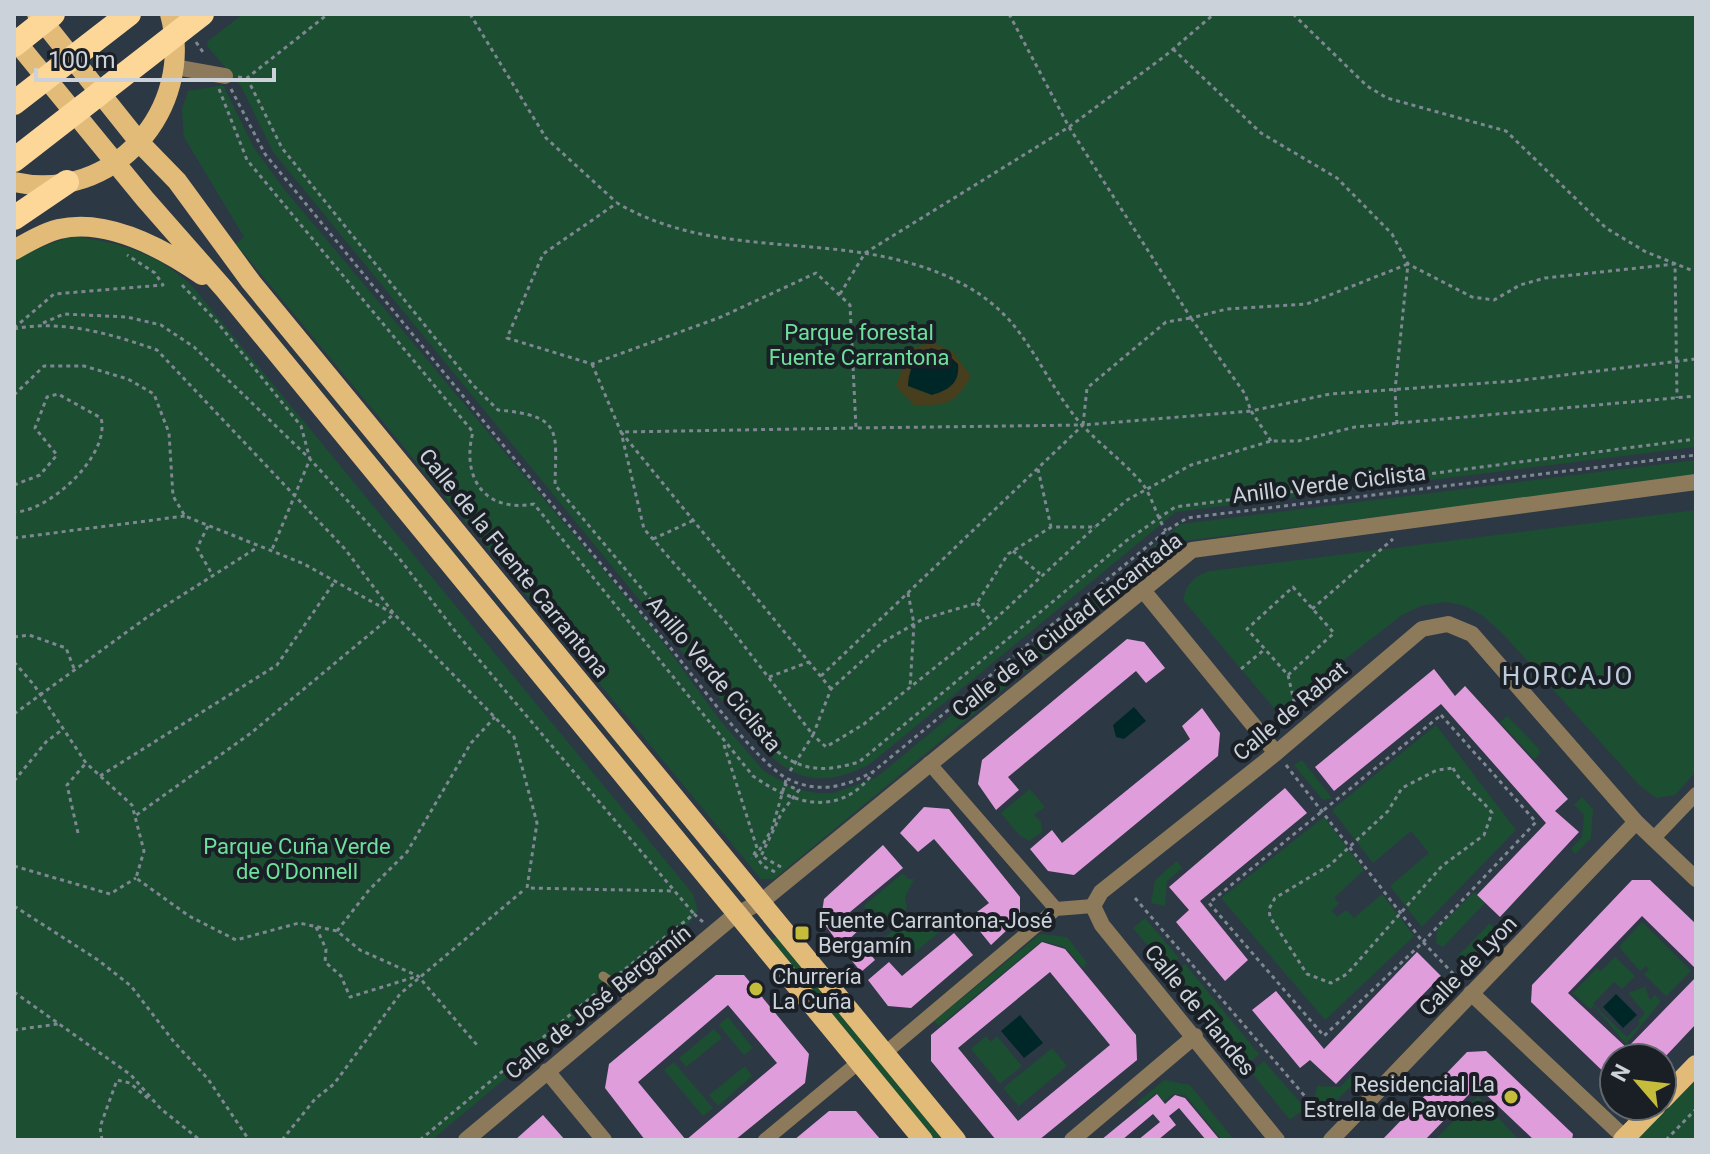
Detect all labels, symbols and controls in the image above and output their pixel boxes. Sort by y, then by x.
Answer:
scale bar [36,32,274,82]
text: 100 m [48,46,115,74]
park label: Parque forestal Fuente Carrantona [769,320,949,370]
street label: Calle de la Fuente Carrantona [414,444,614,682]
street label: Anillo Verde Ciclista [1231,460,1427,508]
street label: Calle de la Ciudad Encantada [947,528,1187,722]
street label: Anillo Verde Ciclista [642,591,786,757]
street label: Calle de Rabat [1228,656,1352,766]
district label: HORCAJO [1502,661,1634,691]
park label: Parque Cuña Verde de O'Donnell [203,834,391,884]
place label: Fuente Carrantona-José Bergamín [818,908,1053,958]
street label: Calle de Lyon [1414,911,1522,1021]
street label: Calle de José Bergamín [501,920,695,1084]
marker: Fuente Carrantona-José Bergamín [793,924,811,942]
street label: Calle de Flandes [1140,940,1260,1080]
place label: Churrería La Cuña [772,964,862,1014]
marker: Churrería La Cuña [747,980,765,998]
north arrow [1598,1042,1678,1122]
text: N [1606,1060,1635,1086]
place label: Residencial La Estrella de Pavones [1304,1072,1495,1122]
marker: Residencial La Estrella de Pavones [1502,1088,1520,1106]

